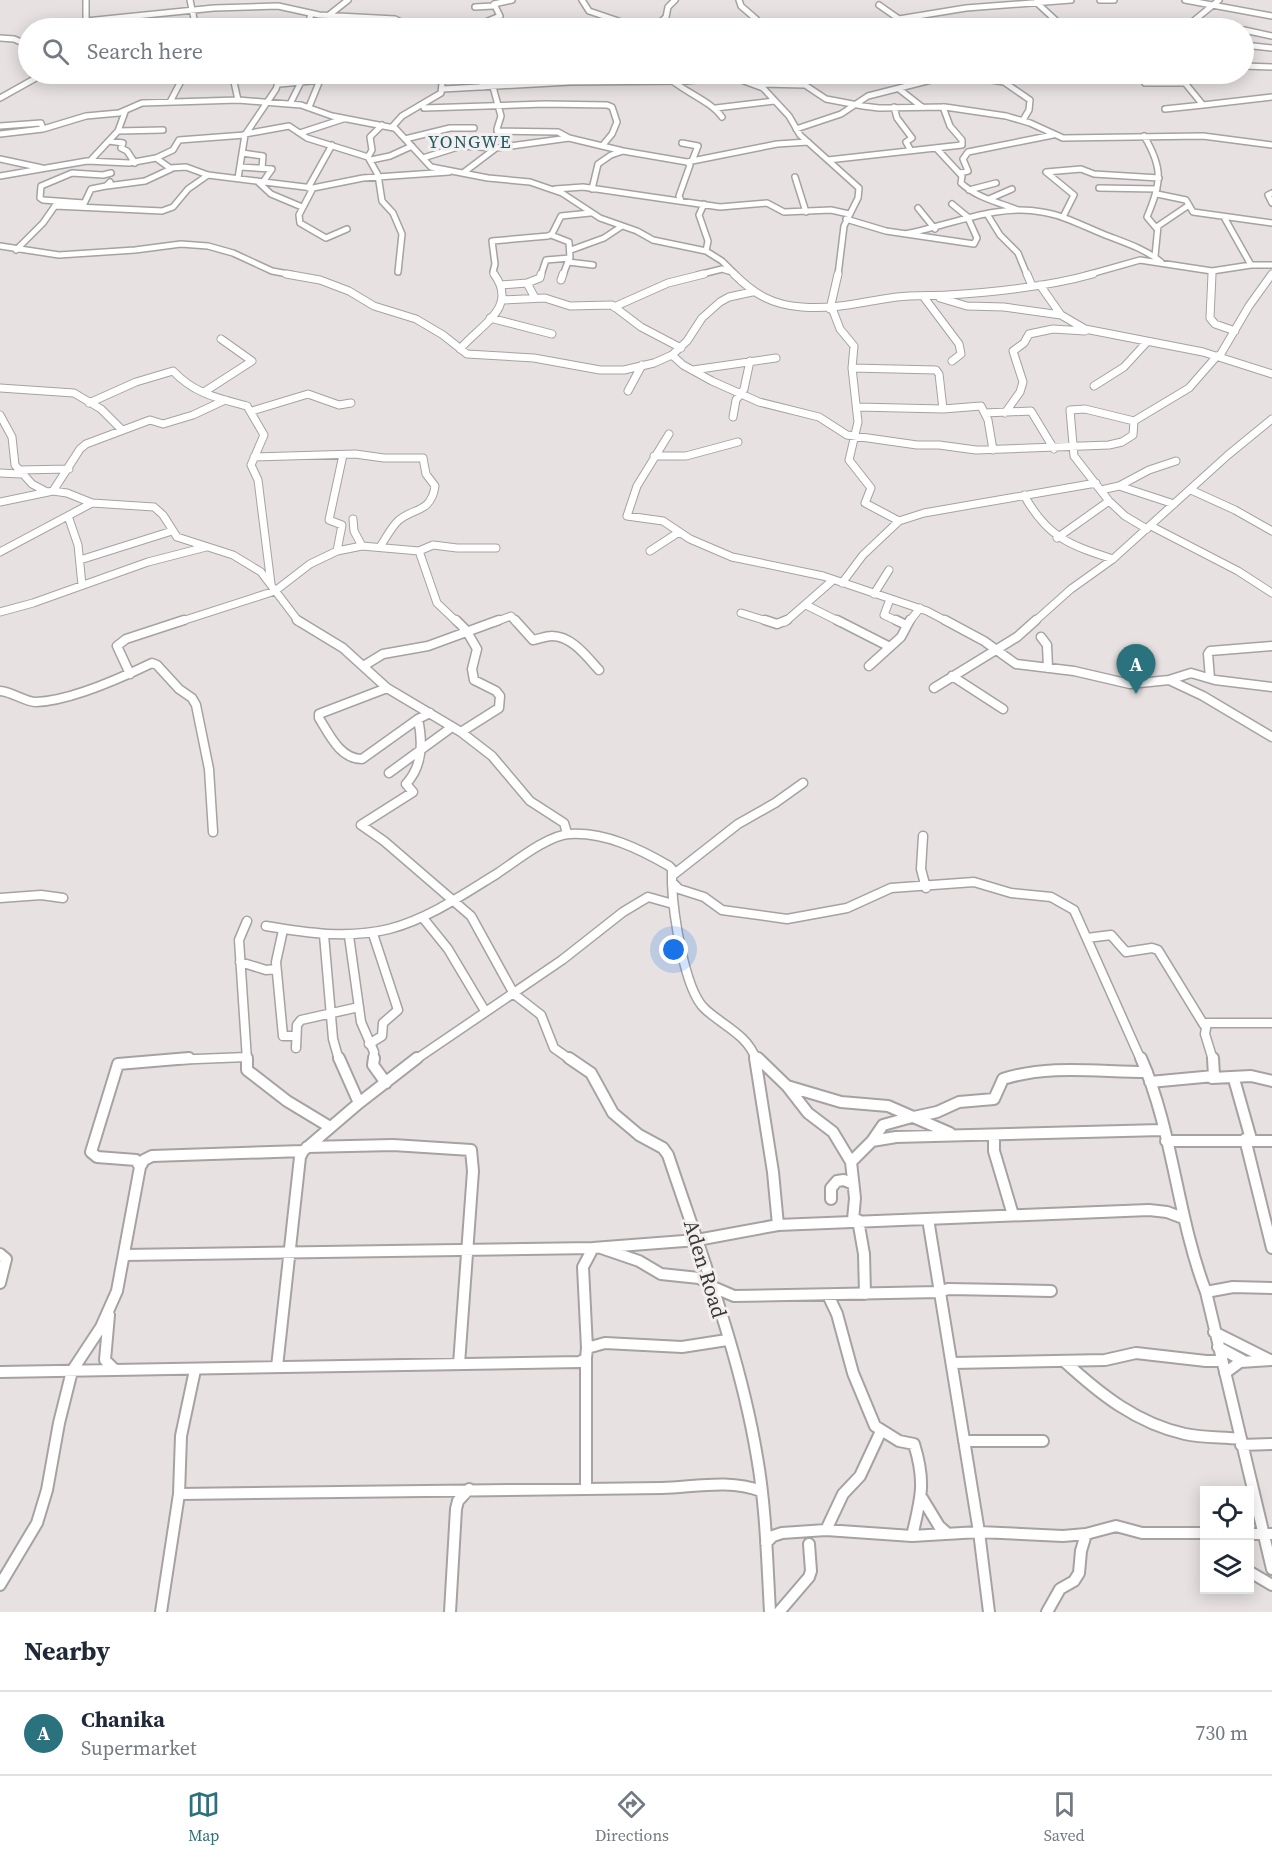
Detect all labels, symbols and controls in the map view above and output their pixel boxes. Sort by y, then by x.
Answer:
search box [18,18,1254,84]
icon: search [39,35,72,68]
text: Search here [87,36,203,66]
district label: YONGWE [428,129,512,154]
pin: A [1116,644,1156,694]
your location [659,935,688,964]
street label: Aden Road [677,1216,734,1322]
map controls [1200,1486,1254,1594]
button: locate [1200,1486,1254,1540]
button: layers [1200,1540,1254,1594]
text: Nearby [24,1633,110,1669]
text: Chanika [81,1704,165,1734]
text: A [37,1719,50,1747]
text: 730 m [1195,1719,1248,1747]
text: Supermarket [81,1734,196,1762]
tab: Map [187,1788,220,1846]
tab: Directions [595,1788,669,1846]
tab: Saved [1044,1788,1085,1846]

